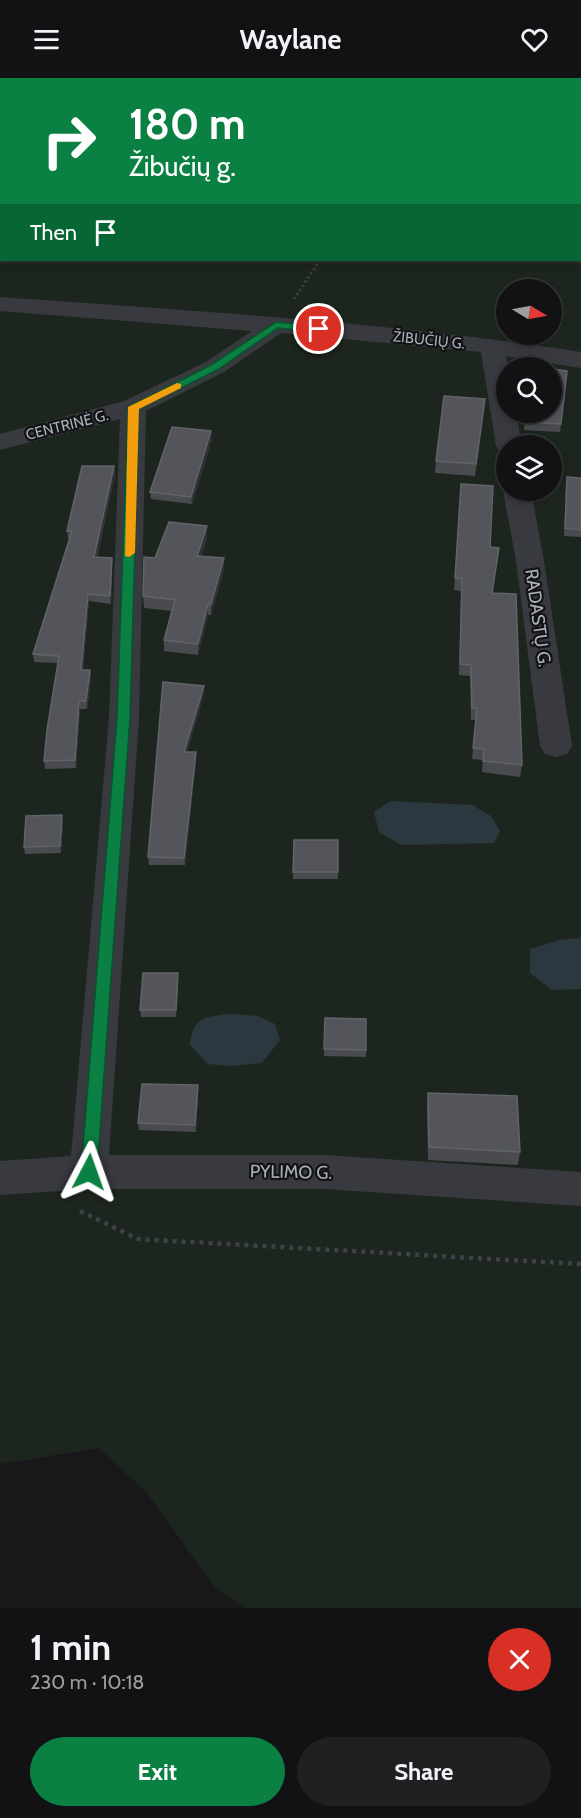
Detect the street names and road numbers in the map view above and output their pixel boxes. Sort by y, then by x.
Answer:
street label: ŽIBUČIŲ G. [392,326,466,353]
street label: CENTRINĖ G. [24,405,110,444]
street label: RADASTŲ G. [520,567,556,669]
street label: PYLIMO G. [250,1160,332,1184]

